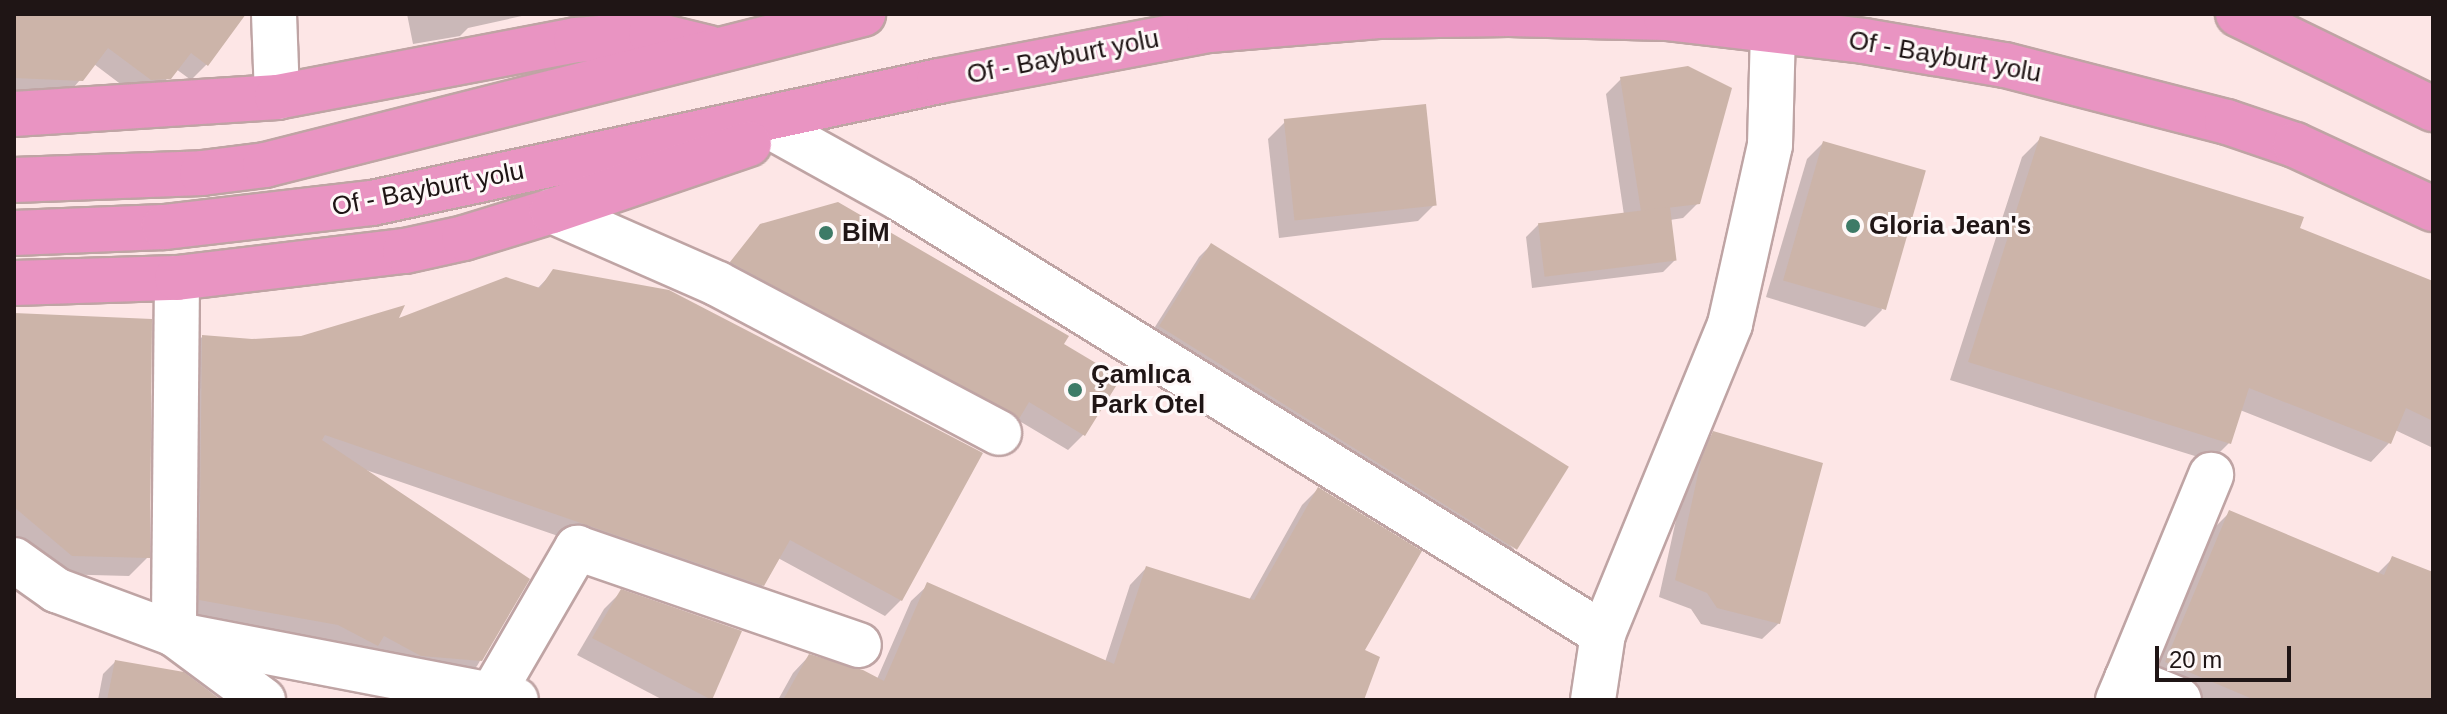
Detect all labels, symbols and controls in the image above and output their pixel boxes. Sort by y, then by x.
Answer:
street label: Of - Bayburt yolu [964,23,1162,91]
street label: Of - Bayburt yolu [1846,25,2044,89]
street label: Of - Bayburt yolu [329,155,527,223]
place label: Gloria Jean's [1869,210,2031,242]
place label: BİM [842,217,890,249]
marker: Gloria Jean's [1844,217,1862,235]
marker: BİM [817,224,835,242]
place label: Çamlıca Park Otel [1091,359,1205,420]
marker: Çamlıca Park Otel [1066,381,1084,399]
scale bar [2159,630,2295,680]
text: 20 m [2169,646,2222,673]

